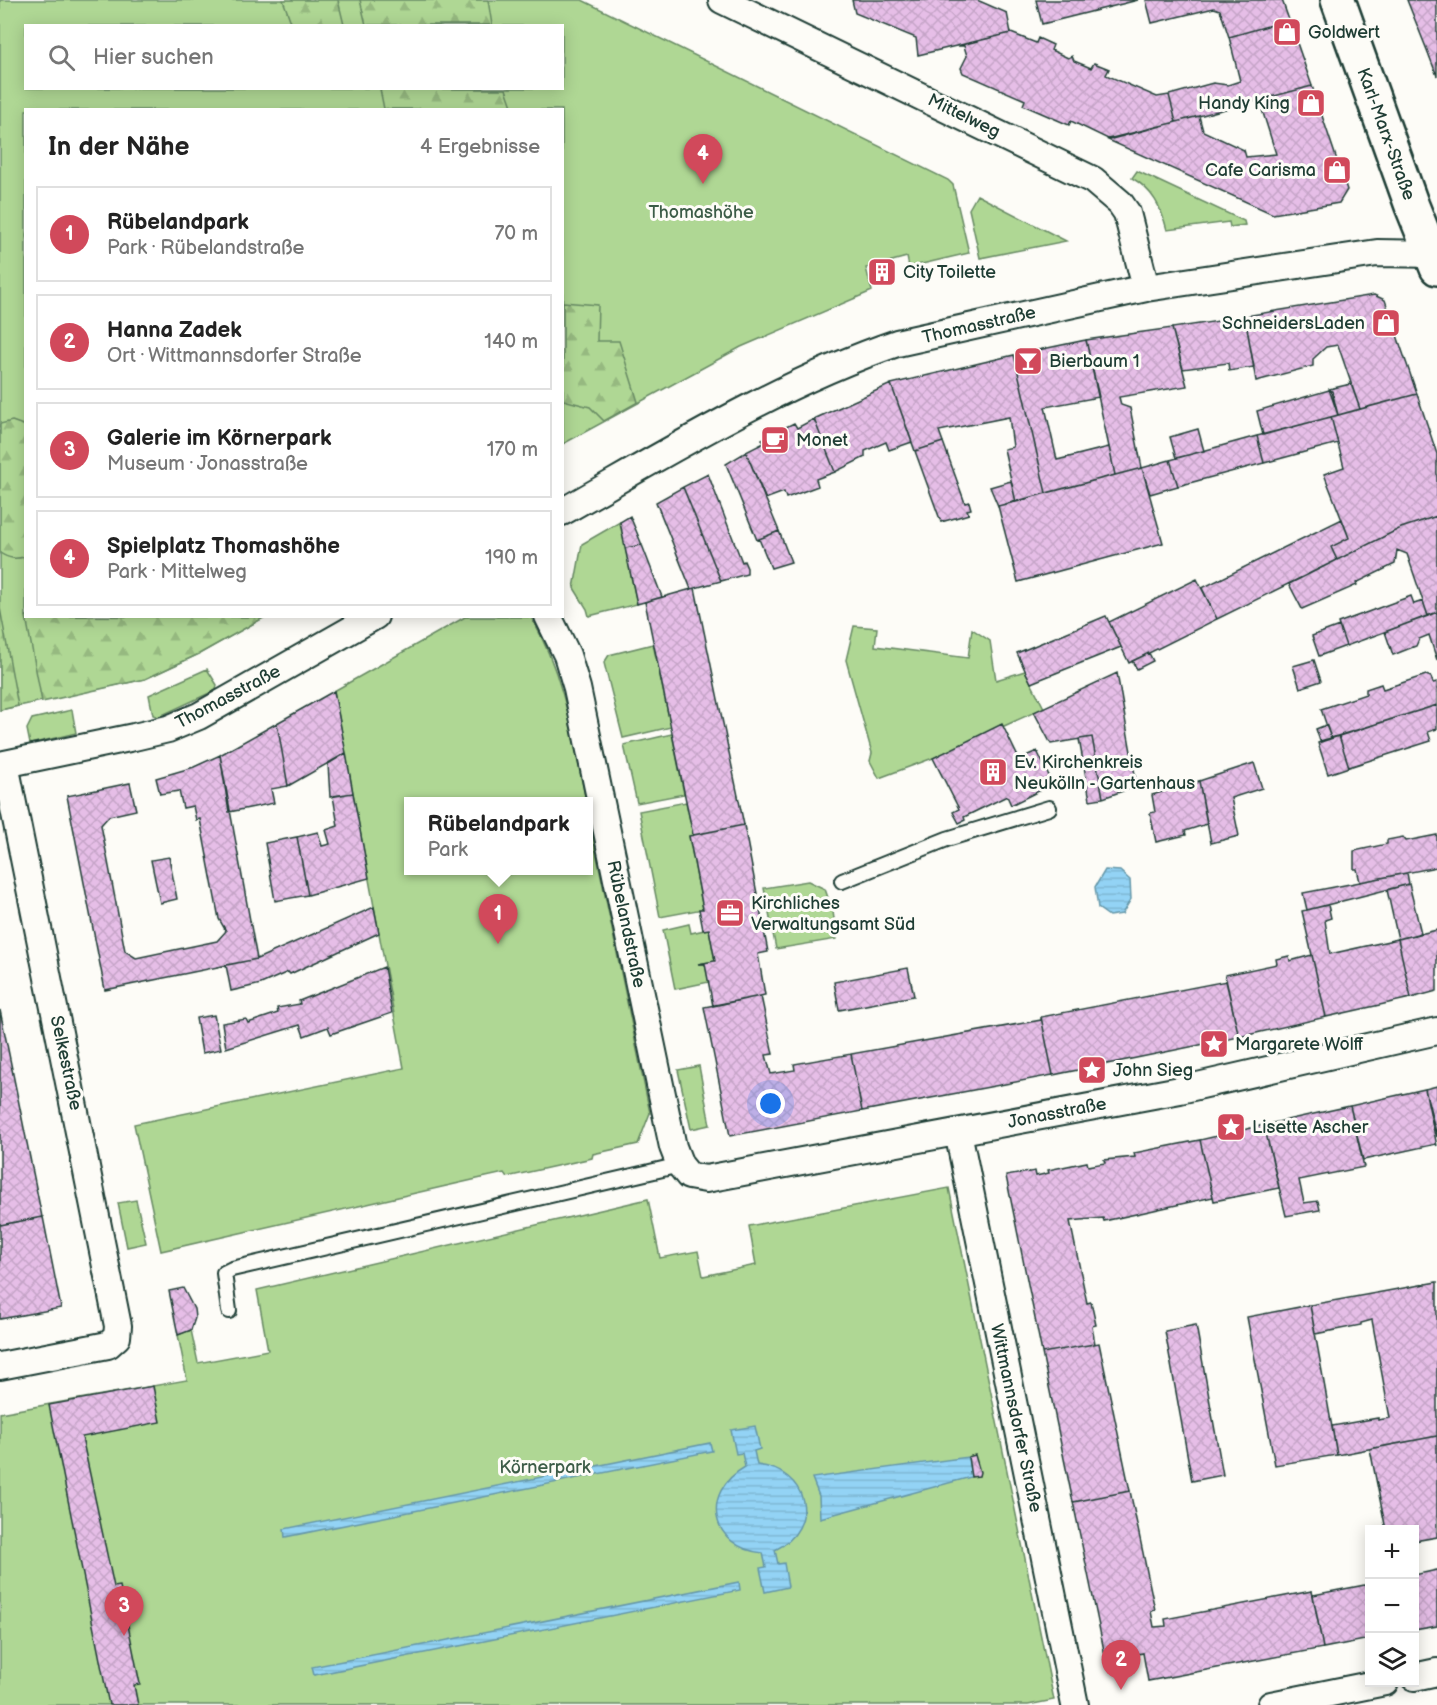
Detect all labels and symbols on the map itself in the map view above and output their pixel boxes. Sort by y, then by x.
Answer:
shop icon: Goldwert [1271,16,1303,48]
place label: Goldwert [1308,22,1381,43]
street label: Karl-Marx-Straße [1352,65,1420,203]
shop icon: Handy King [1295,87,1327,119]
street label: Mittelweg [924,89,1004,143]
place label: Handy King [1198,93,1290,114]
pin: 4 [684,134,722,184]
shop icon: Cafe Carisma [1321,154,1353,186]
place label: Cafe Carisma [1205,160,1316,181]
park label: Thomashöhe [648,202,754,223]
building icon: City Toilette [866,256,898,288]
place label: City Toilette [903,262,996,283]
street label: Thomasstraße [920,302,1038,348]
shop icon: SchneidersLaden [1370,307,1402,339]
place label: SchneidersLaden [1222,313,1365,334]
bar icon: Bierbaum 1 [1012,345,1044,377]
place label: Bierbaum 1 [1049,351,1140,372]
cafe icon: Monet [759,424,791,456]
place label: Monet [796,430,849,451]
street label: Thomasstraße [172,660,284,733]
place label: Ev. Kirchenkreis Neukölln - Gartenhaus [1014,752,1195,794]
building icon: Ev. Kirchenkreis Neukölln - Gartenhaus [977,756,1009,788]
street label: Rübelandstraße [602,858,650,990]
place label: Kirchliches Verwaltungsamt Süd [751,893,915,935]
pin: 1 [478,894,518,944]
office icon: Kirchliches Verwaltungsamt Süd [714,897,746,929]
street label: Selkestraße [46,1014,86,1113]
place icon: Margarete Wolff [1198,1028,1230,1060]
place label: Margarete Wolff [1235,1034,1364,1055]
place icon: John Sieg [1076,1054,1108,1086]
place label: John Sieg [1113,1060,1193,1081]
your location [756,1089,785,1118]
street label: Jonasstraße [1006,1093,1108,1133]
place icon: Lisette Ascher [1215,1111,1247,1143]
place label: Lisette Ascher [1252,1117,1369,1138]
street label: Wittmannsdorfer Straße [986,1322,1046,1514]
park label: Körnerpark [499,1457,591,1478]
pin: 3 [104,1586,144,1636]
pin: 2 [1102,1640,1140,1690]

